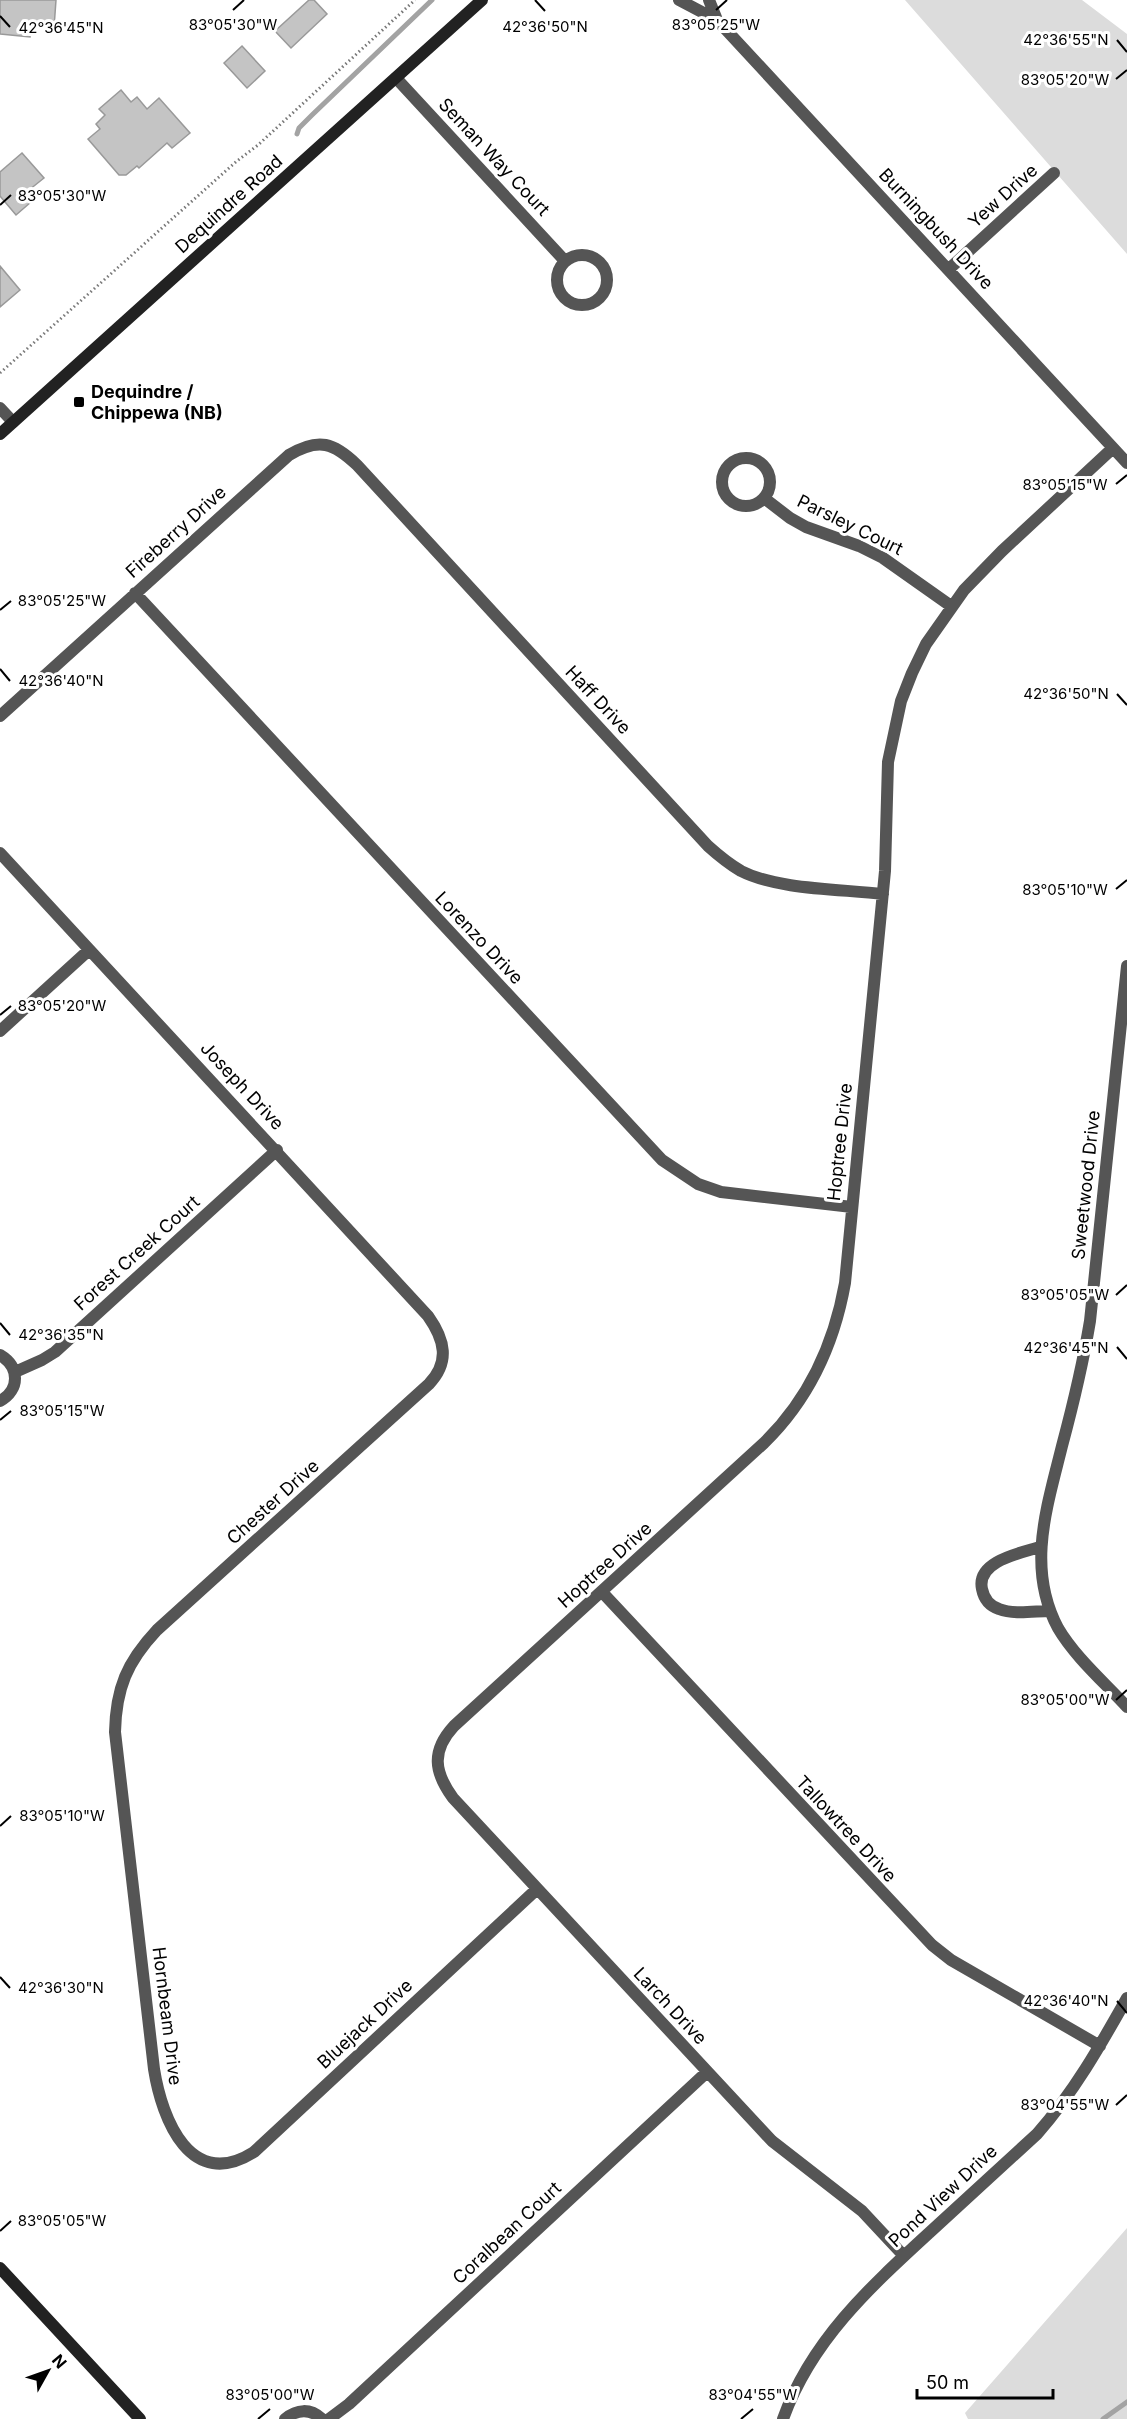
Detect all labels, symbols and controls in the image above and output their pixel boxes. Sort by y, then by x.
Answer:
text: 83°05'30"W [189,15,278,34]
text: 83°05'25"W [672,15,760,34]
text: 42°36'50"N [502,17,588,36]
text: 42°36'45"N [19,18,103,37]
text: 42°36'55"N [1023,30,1109,49]
text: 83°05'20"W [1021,70,1110,89]
street label: Seman Way Court [435,94,554,220]
street label: Dequindre Road [171,150,286,257]
street label: Yew Drive [964,159,1041,232]
street label: Burningbush Drive [875,164,998,293]
text: 83°05'30"W [18,186,107,205]
place label: Dequindre / Chippewa (NB) [91,381,223,423]
marker: Dequindre / Chippewa (NB) [72,395,86,409]
text: 83°05'15"W [1022,475,1108,494]
street label: Fireberry Drive [121,481,230,582]
street label: Parsley Court [794,490,907,559]
text: 83°05'25"W [18,591,106,610]
street label: Haff Drive [561,661,635,738]
text: 42°36'40"N [18,671,104,690]
text: 42°36'50"N [1023,684,1109,703]
text: 83°05'10"W [1022,880,1108,899]
street label: Lorenzo Drive [431,887,528,988]
text: 83°05'20"W [18,996,107,1015]
street label: Joseph Drive [196,1037,288,1134]
street label: Hoptree Drive [823,1082,856,1202]
street label: Sweetwood Drive [1067,1109,1104,1261]
street label: Forest Creek Court [70,1191,204,1314]
text: 83°05'05"W [1021,1285,1110,1304]
text: 42°36'35"N [18,1325,104,1344]
text: 42°36'45"N [1024,1338,1108,1357]
text: 83°05'15"W [19,1401,105,1420]
street label: Chester Drive [222,1455,323,1548]
street label: Hoptree Drive [554,1517,656,1612]
text: 83°05'00"W [1021,1690,1110,1709]
street label: Tallowtree Drive [792,1771,901,1886]
text: 83°05'10"W [19,1806,105,1825]
street label: Hornbeam Drive [149,1946,186,2086]
street label: Larch Drive [629,1963,711,2048]
street label: Bluejack Drive [313,1974,416,2073]
text: 42°36'30"N [18,1978,104,1997]
text: 42°36'40"N [1023,1991,1109,2010]
text: 83°04'55"W [1021,2095,1110,2114]
street label: Pond View Drive [884,2140,1001,2251]
street label: Coralbean Court [448,2177,565,2288]
text: 83°05'05"W [18,2211,107,2230]
north arrow [18,2341,78,2401]
text: N [48,2350,71,2372]
scale bar [917,2362,1054,2400]
text: 50 m [926,2372,969,2393]
text: 83°05'00"W [226,2385,315,2404]
text: 83°04'55"W [709,2385,798,2404]

